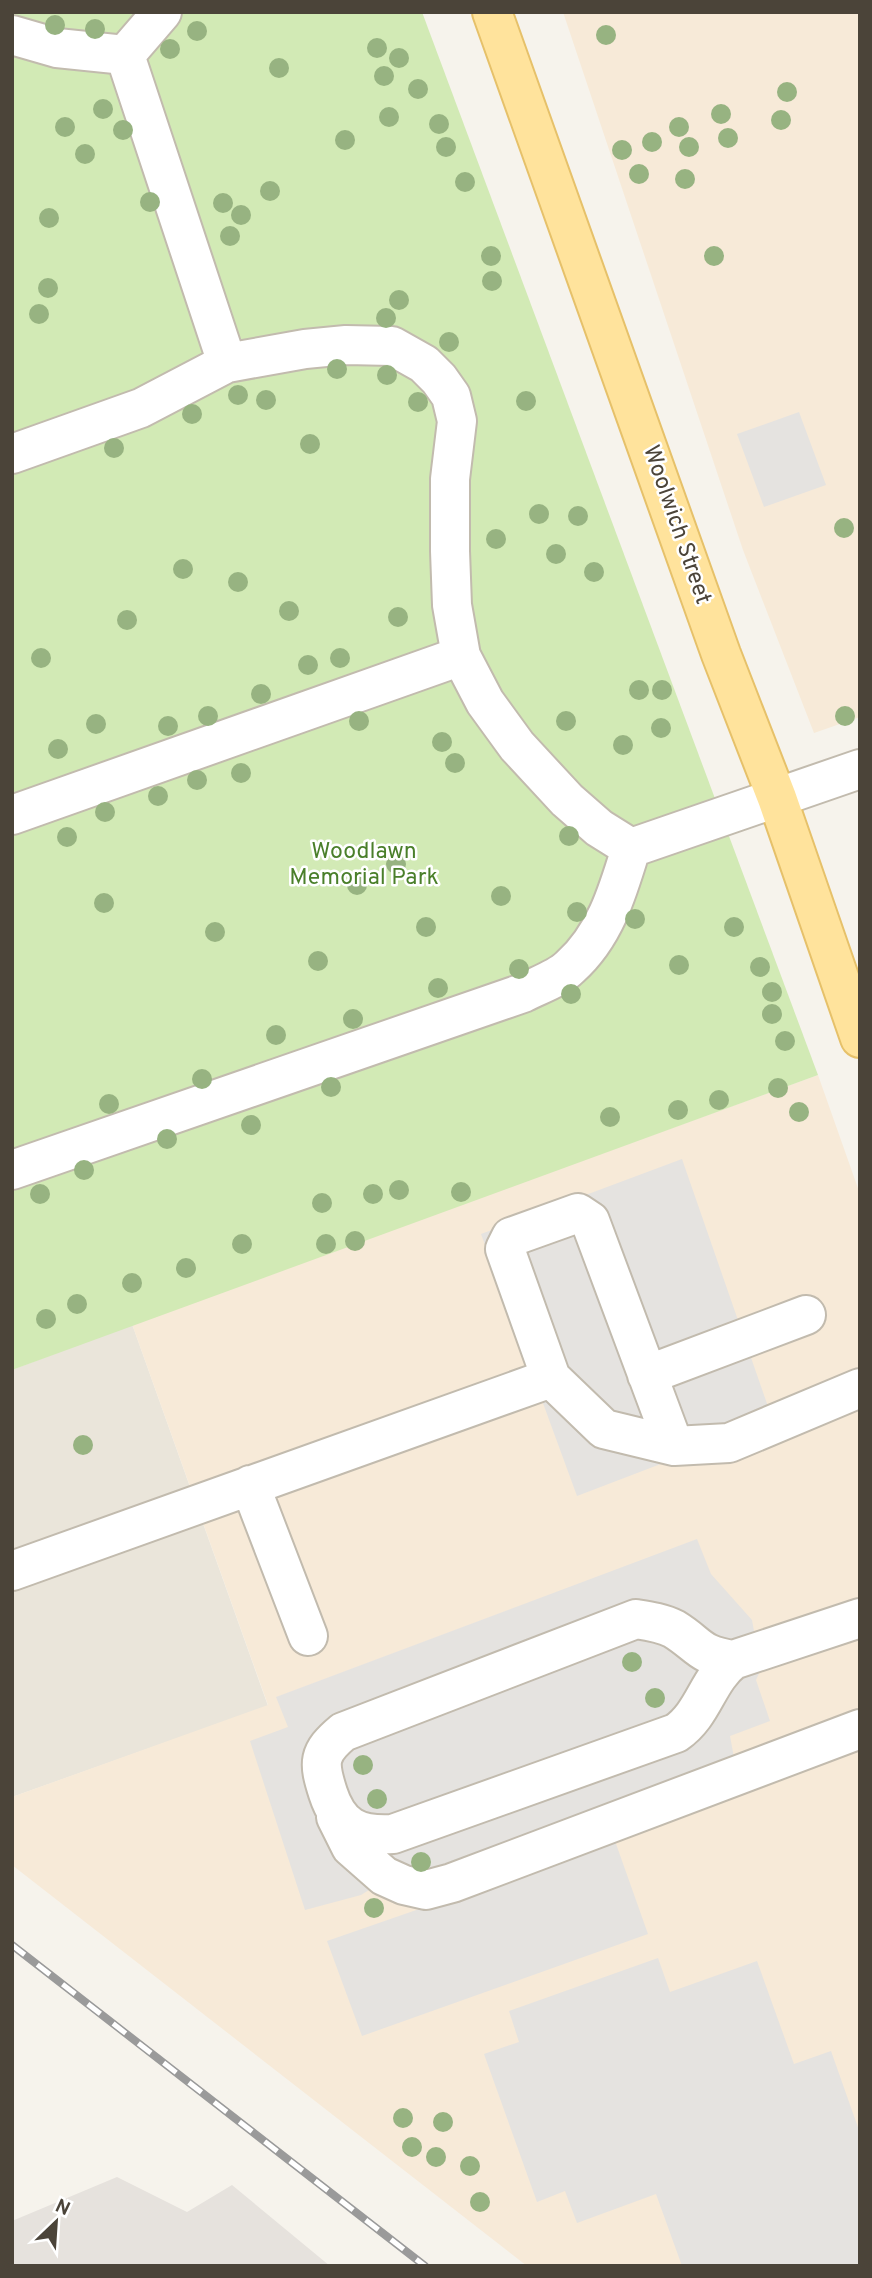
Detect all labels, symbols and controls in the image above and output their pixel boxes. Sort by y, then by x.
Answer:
street label: Woolwich Street [635,442,717,608]
park label: Woodlawn Memorial Park [289,838,439,893]
north arrow [21,2187,91,2257]
text: N [51,2195,74,2222]

